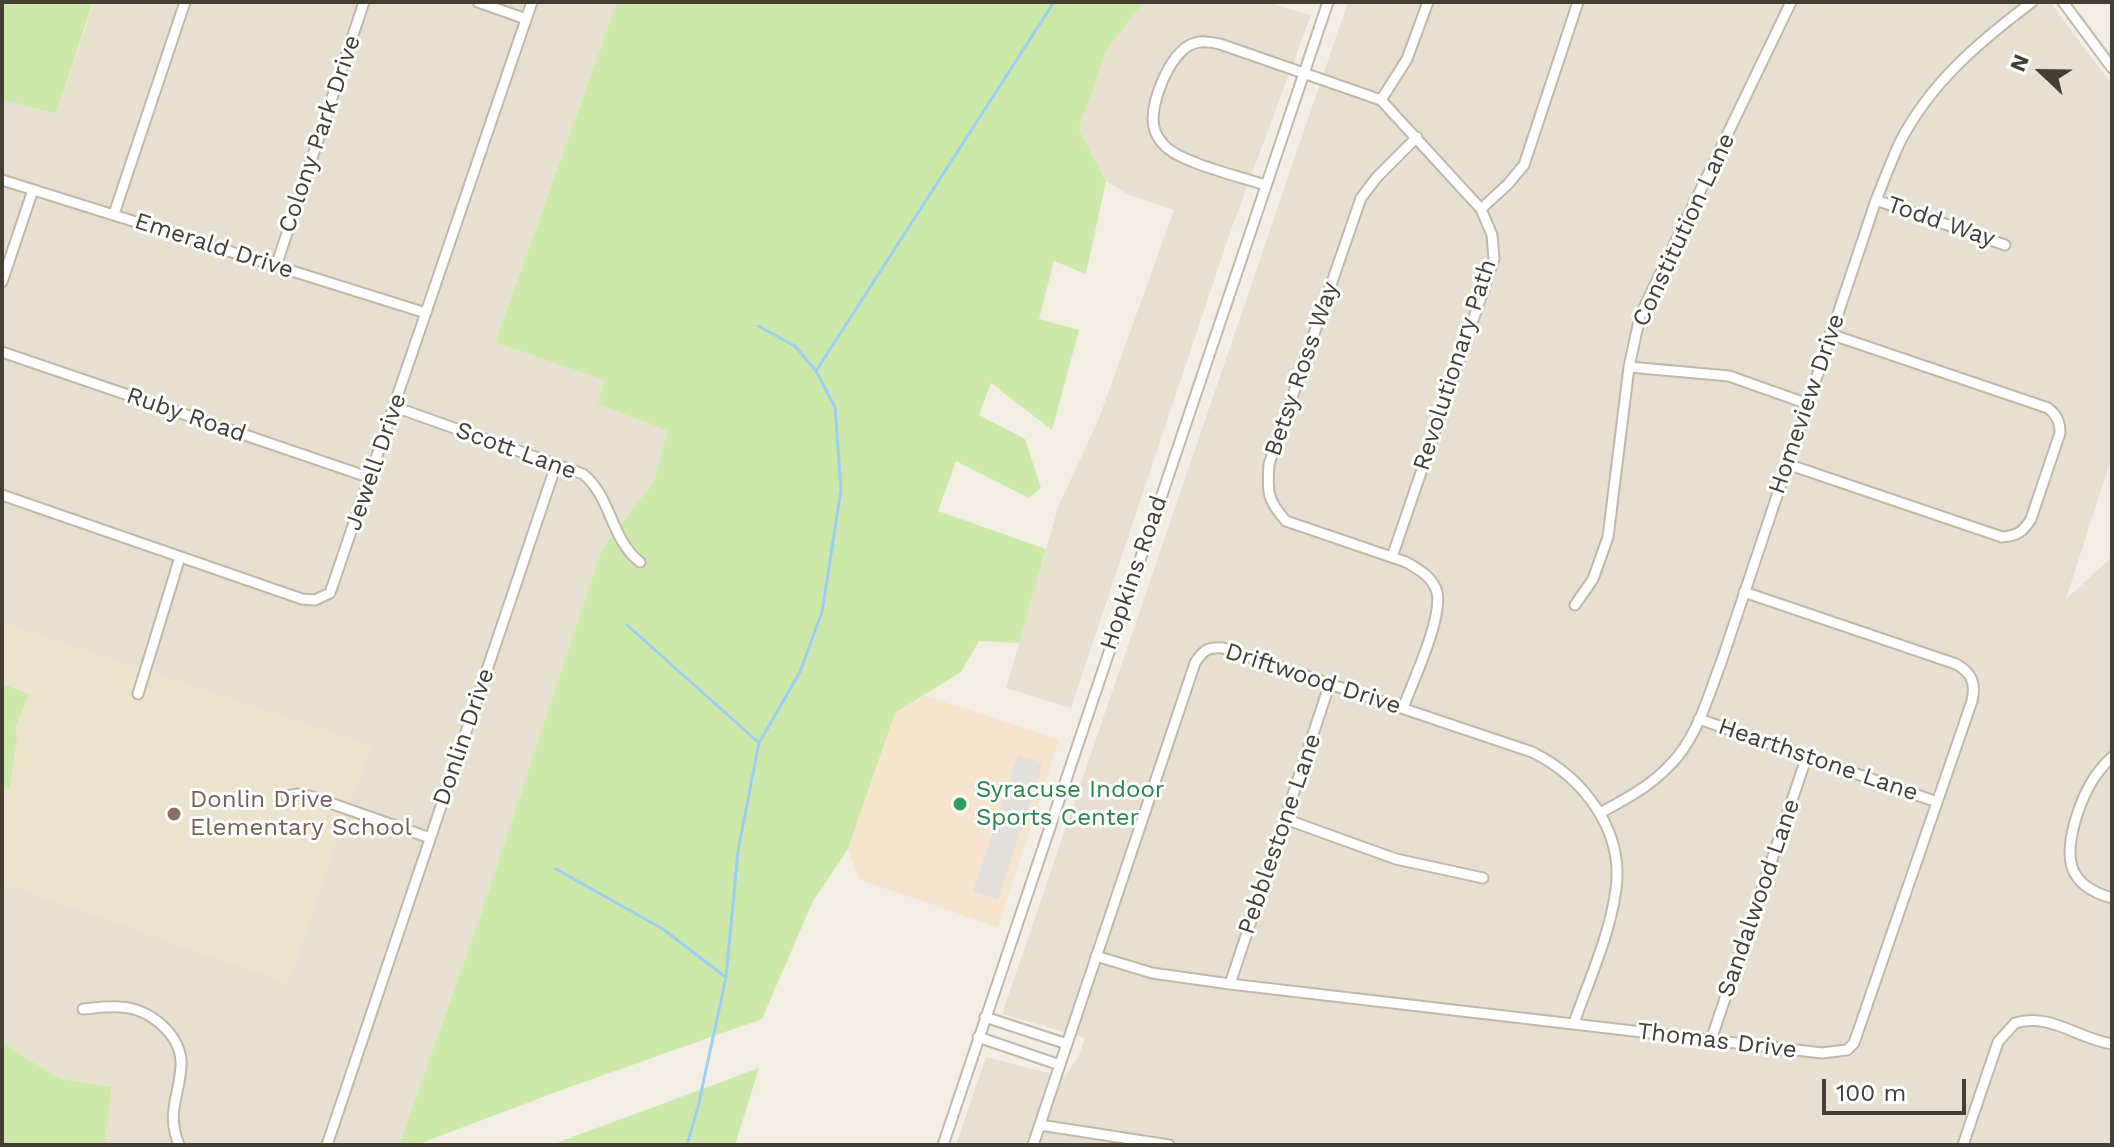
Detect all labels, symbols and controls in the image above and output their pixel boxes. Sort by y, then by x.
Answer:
street label: Colony Park Drive [273,31,367,237]
north arrow [2002,32,2082,112]
text: N [2005,51,2034,75]
street label: Constitution Lane [1627,129,1741,331]
street label: Todd Way [1883,190,1999,254]
street label: Emerald Drive [131,207,297,285]
street label: Revolutionary Path [1407,256,1503,474]
street label: Betsy Ross Way [1259,278,1345,460]
street label: Homeview Drive [1763,310,1851,498]
street label: Ruby Road [123,381,249,449]
street label: Jewell Drive [339,390,413,534]
street label: Scott Lane [452,416,580,486]
street label: Hopkins Road [1094,492,1174,654]
street label: Driftwood Drive [1222,637,1404,721]
street label: Donlin Drive [427,665,501,809]
street label: Hearthstone Lane [1714,712,1922,808]
street label: Pebblestone Lane [1232,730,1328,938]
place label: Syracuse Indoor Sports Center [976,776,1165,832]
place label: Donlin Drive Elementary School [190,786,412,842]
marker: Syracuse Indoor Sports Center [951,795,969,813]
street label: Sandalwood Lane [1712,795,1806,1001]
marker: Donlin Drive Elementary School [165,805,183,823]
street label: Thomas Drive [1636,1017,1798,1065]
scale bar [1826,1063,1970,1113]
text: 100 m [1836,1079,1906,1107]

